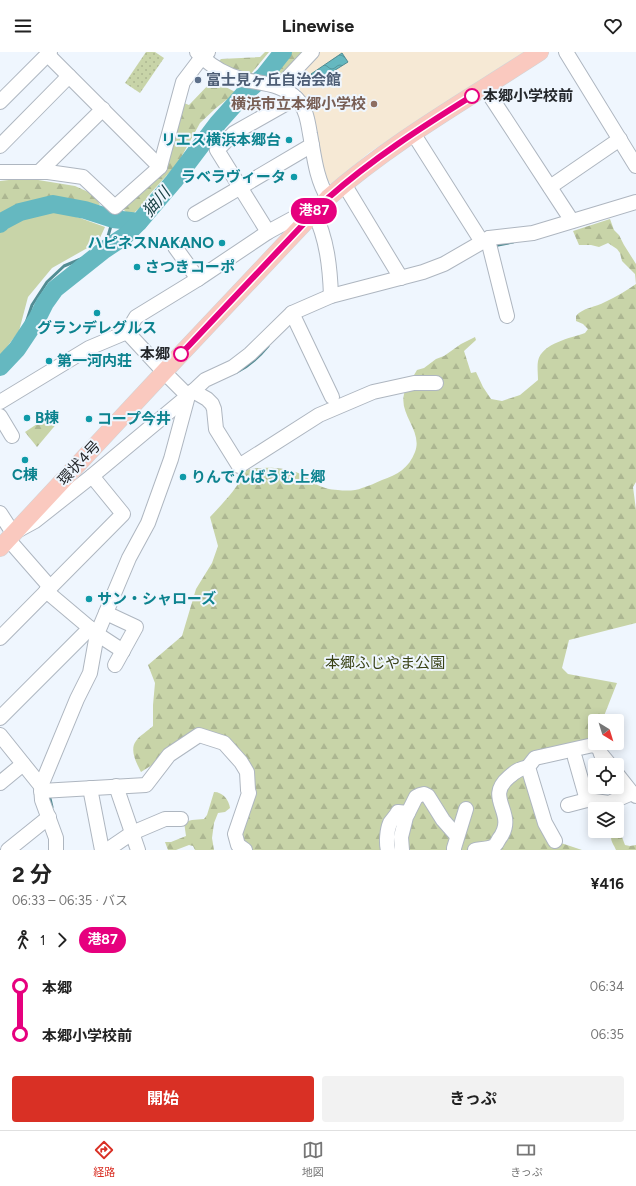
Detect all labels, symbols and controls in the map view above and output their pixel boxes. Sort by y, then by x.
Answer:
icon: menu [12,15,34,37]
text: Linewise [282,15,354,37]
icon: heart [602,15,624,37]
place label: 富士見ヶ丘自治会館 [206,71,341,89]
marker: 富士見ヶ丘自治会館 [193,75,203,85]
place label: 本郷小学校前 [483,87,573,105]
marker: 本郷小学校前 [464,88,480,104]
place label: 横浜市立本郷小学校 [231,95,366,113]
marker: 横浜市立本郷小学校 [369,99,379,109]
place label: リエス横浜本郷台 [161,131,281,149]
marker: リエス横浜本郷台 [284,135,294,145]
place label: ラベラヴィータ [181,168,286,186]
marker: ラベラヴィータ [289,172,299,182]
water label: 㹨川 [138,182,175,220]
line badge: 港87 [291,198,337,224]
text: 港87 [299,202,329,219]
place label: ハピネスNAKANO [88,234,214,252]
marker: ハピネスNAKANO [217,238,227,248]
place label: さつきコーポ [145,258,235,276]
marker: さつきコーポ [132,262,142,272]
marker: グランデレグルス [92,308,102,318]
place label: グランデレグルス [37,319,157,337]
place label: 本郷 [140,345,170,363]
marker: 本郷 [173,346,189,362]
place label: 第一河内荘 [57,352,132,370]
marker: 第一河内荘 [44,356,54,366]
place label: B棟 [35,409,59,427]
place label: コープ今井 [97,410,171,428]
marker: B棟 [22,413,32,423]
marker: コープ今井 [84,414,94,424]
street label: 環状4号 [54,437,104,489]
marker: C棟 [20,455,30,465]
place label: C棟 [12,466,38,484]
place label: りんでんばうむ上郷 [191,468,325,486]
marker: りんでんばうむ上郷 [178,472,188,482]
place label: サン・シャローズ [97,590,216,608]
marker: サン・シャローズ [84,594,94,604]
park label: 本郷ふじやま公園 [325,654,445,672]
north arrow [588,714,624,750]
map controls [588,714,624,838]
button: locate [588,758,624,794]
button: layers [588,802,624,838]
text: 2 分 [12,861,52,888]
text: ¥416 [591,875,624,893]
text: 06:33 – 06:35 · バス [12,893,128,908]
icon: walk [12,929,34,951]
icon: forward [51,929,73,951]
text: 港87 [87,931,118,948]
text: 1 [40,933,45,948]
text: 本郷 [42,979,72,997]
text: 06:34 [590,979,624,994]
text: 本郷小学校前 [42,1027,132,1045]
text: 06:35 [590,1027,624,1042]
button: 開始 [12,1076,314,1122]
button: きっぷ [322,1076,624,1122]
tab: 経路 [93,1139,115,1179]
tab: 地図 [302,1139,324,1179]
tab: きっぷ [510,1139,543,1179]

